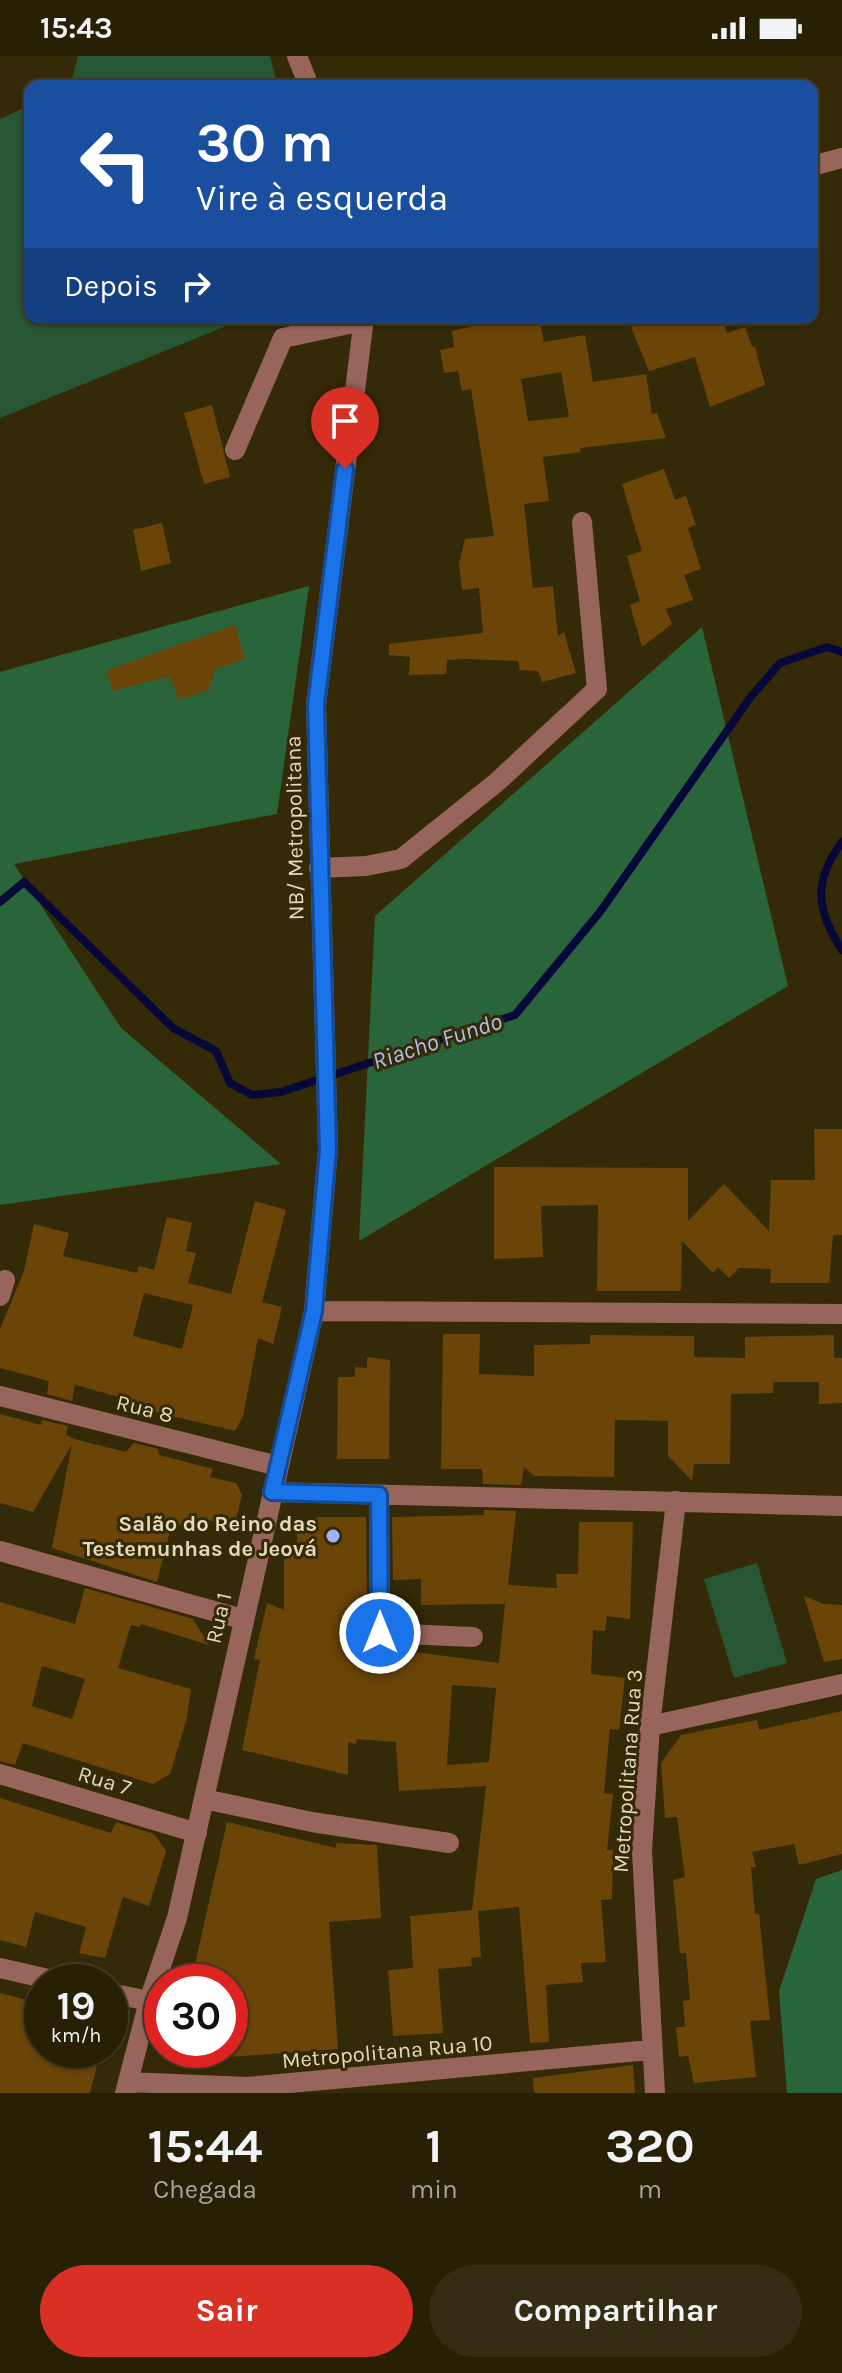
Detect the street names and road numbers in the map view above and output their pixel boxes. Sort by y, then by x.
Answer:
street label: NB/ Metropolitana [280,735,310,921]
street label: Rua 8 [114,1389,176,1429]
street label: Rua 1 [201,1590,237,1646]
street label: Metropolitana Rua 3 [608,1668,648,1874]
street label: Rua 7 [75,1761,135,1801]
street label: Metropolitana Rua 10 [281,2030,493,2074]

